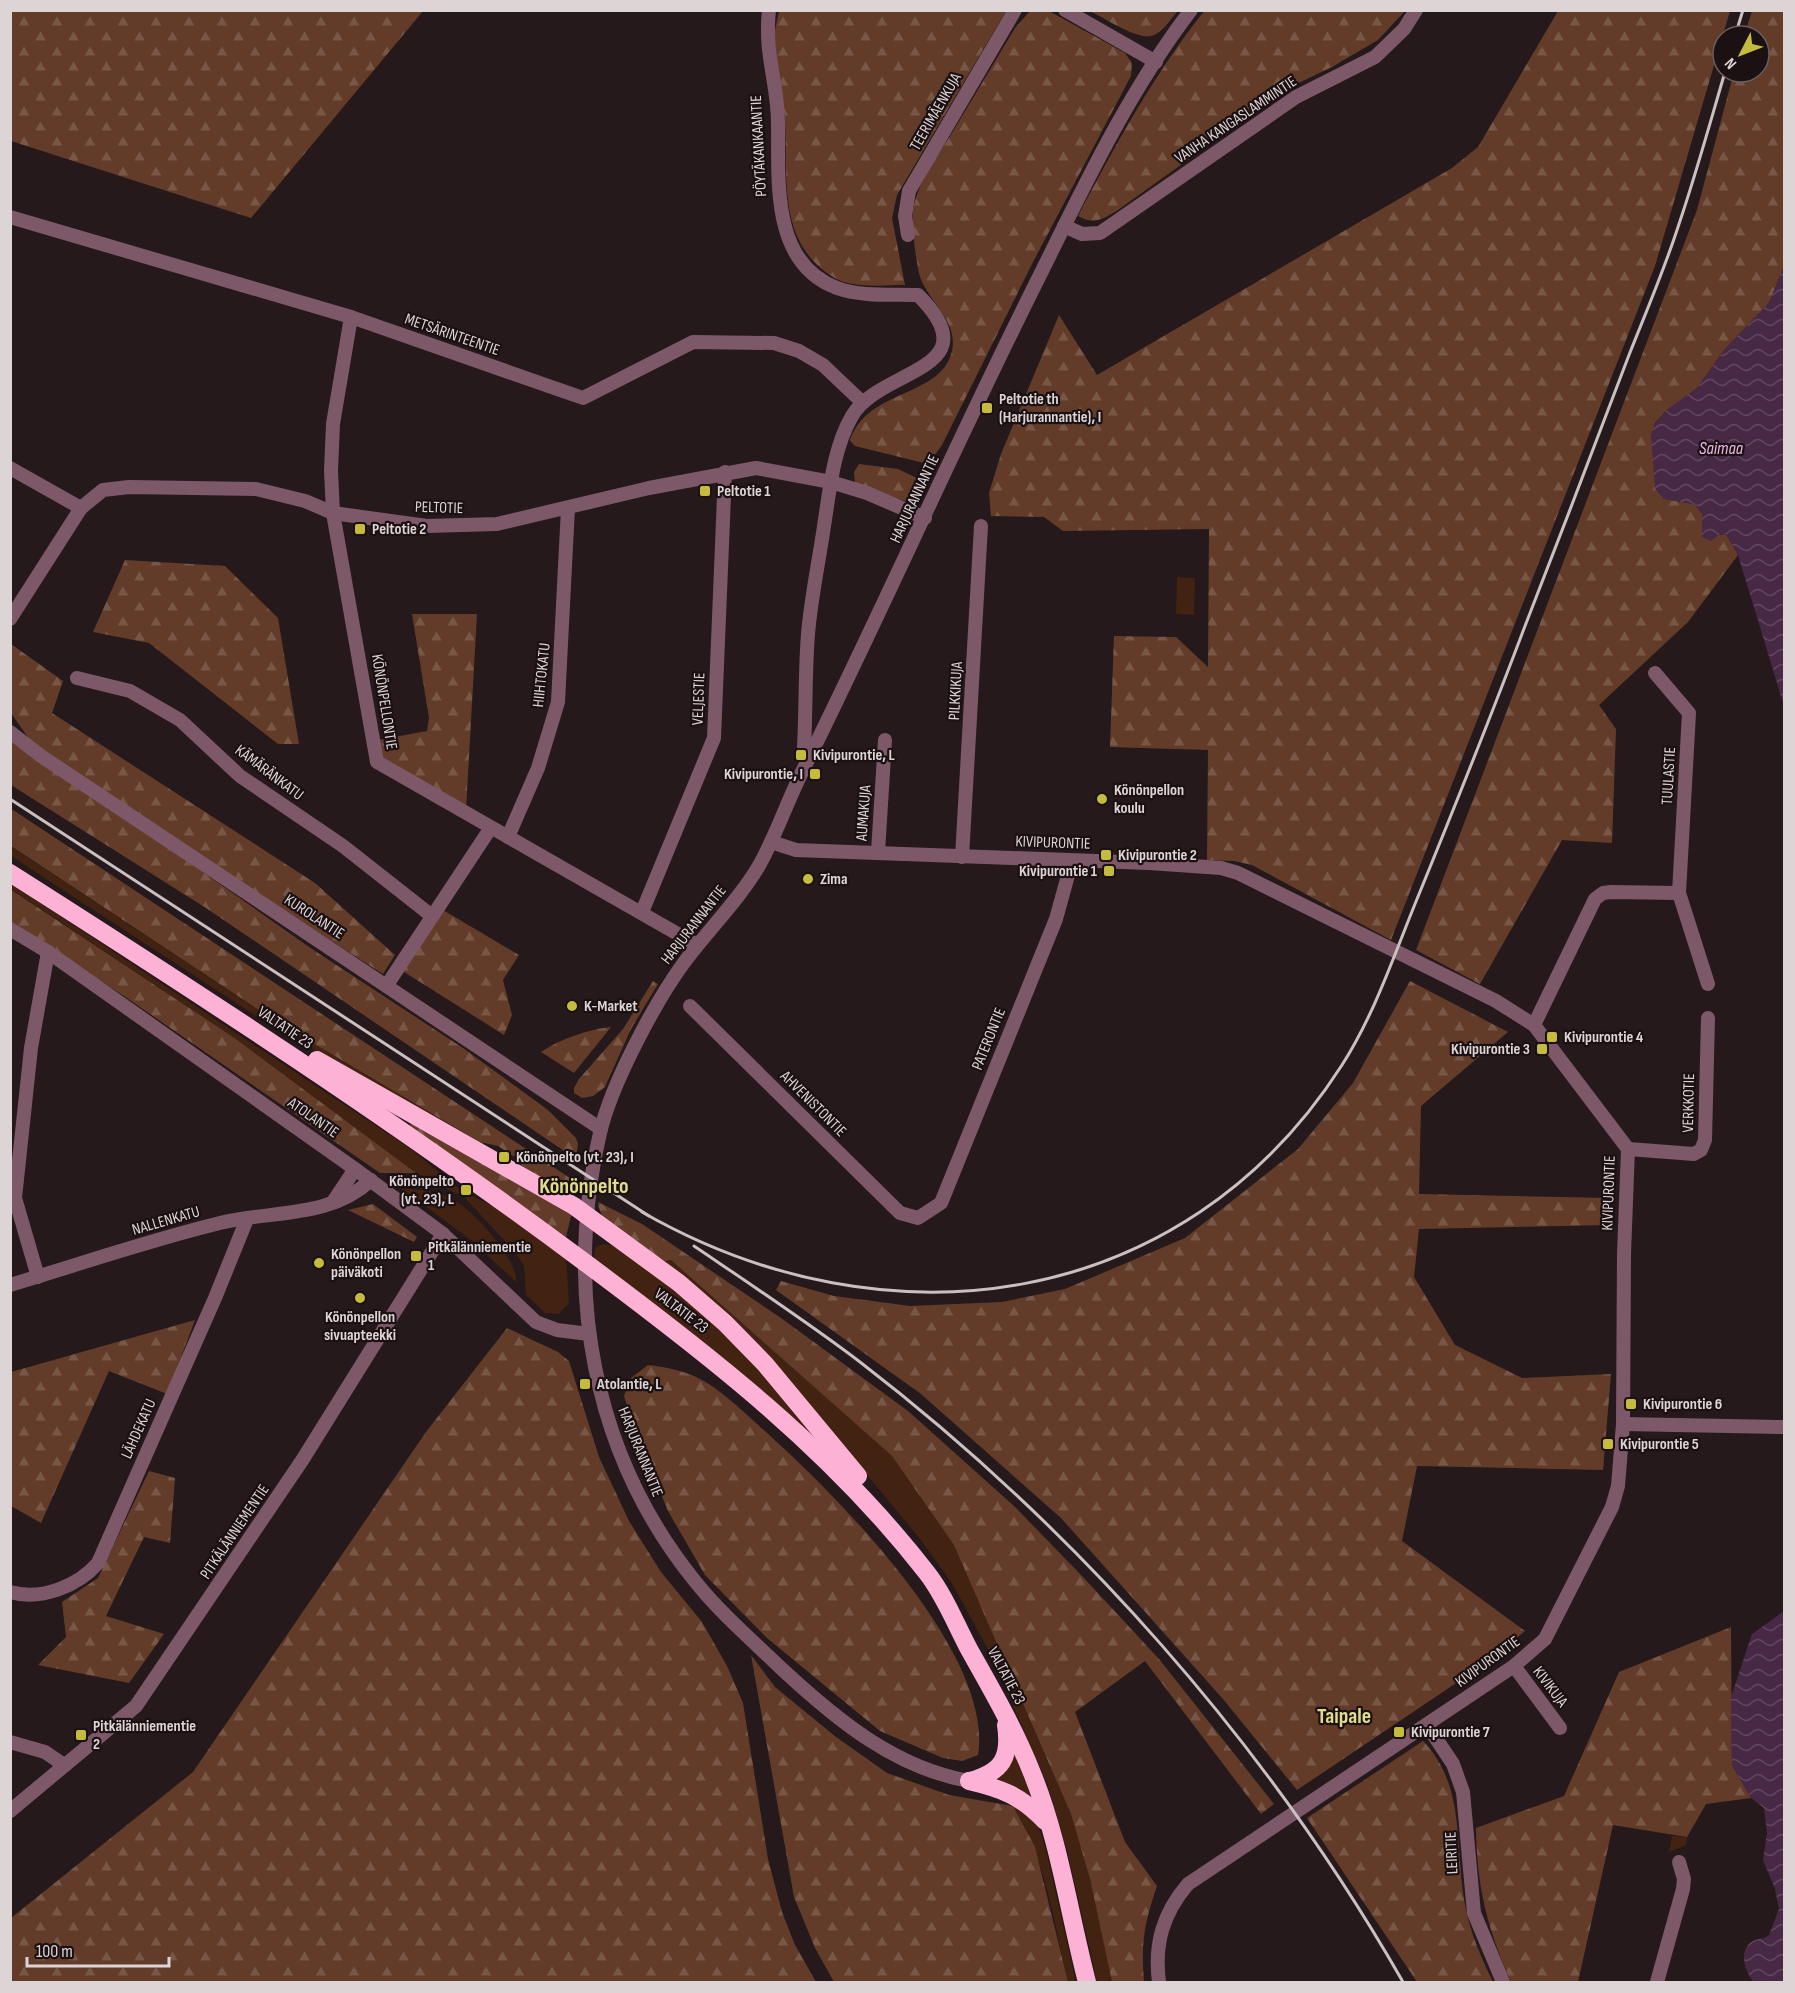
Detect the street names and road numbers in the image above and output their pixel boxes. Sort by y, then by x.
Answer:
street label: TEERIMÄENKUJA [906,70,966,154]
street label: VANHA KANGASLAMMINTIE [1171,72,1301,168]
street label: PÖYTÄKANKAANTIE [747,95,771,197]
street label: METSÄRINTEENTIE [402,310,502,360]
street label: HARJURANNANTIE [886,452,944,546]
street label: PELTOTIE [414,498,464,518]
street label: HIIHTOKATU [529,642,555,708]
street label: KÖNÖNPELLONTIE [367,653,401,751]
street label: PILKKIKUJA [945,661,967,721]
street label: VELJESTIE [689,672,709,726]
street label: KÄMÄRÄNKATU [231,741,307,805]
street label: TUULASTIE [1658,746,1680,806]
street label: AUMAKUJA [852,784,875,843]
street label: KIVIPURONTIE [1015,832,1091,854]
street label: HARJURANNANTIE [657,882,731,968]
street label: KUROLANTIE [280,891,348,943]
street label: VALTATIE 23 [254,1003,316,1053]
street label: PATERONTIE [968,1005,1010,1073]
street label: AHVENISTONTIE [775,1066,850,1141]
street label: VERKKOTIE [1679,1073,1699,1133]
street label: ATOLANTIE [283,1093,342,1142]
street label: KIVIPURONTIE [1598,1155,1620,1231]
street label: NALLENKATU [130,1202,202,1240]
street label: VALTATIE 23 [650,1285,712,1337]
street label: LÄHDEKATU [117,1396,161,1462]
street label: HARJURANNANTIE [613,1404,667,1500]
street label: PITKÄLÄNNIEMENTIE [196,1481,274,1583]
street label: KIVIPURONTIE [1452,1632,1524,1692]
street label: VALTATIE 23 [983,1644,1029,1708]
street label: KIVIKUJA [1529,1663,1572,1711]
street label: LEIRITIE [1441,1831,1463,1875]

